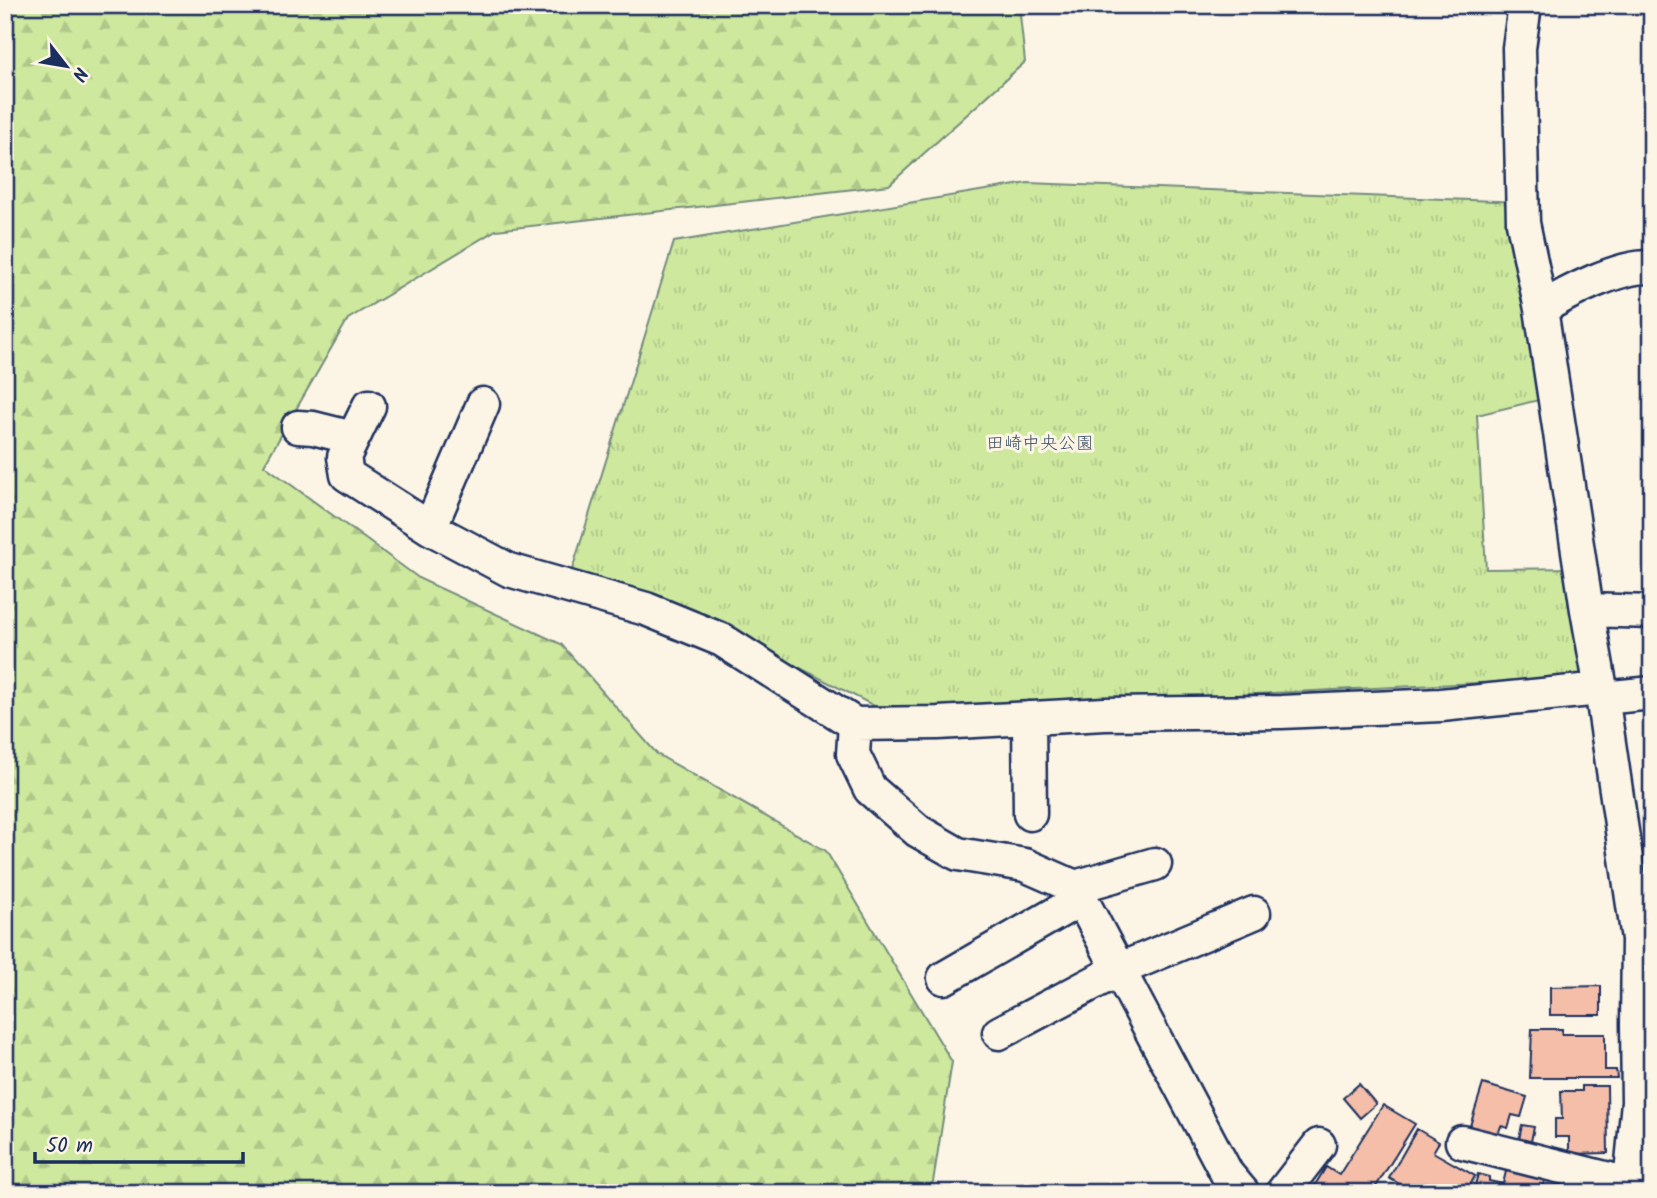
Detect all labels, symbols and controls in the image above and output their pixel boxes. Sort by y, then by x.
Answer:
north arrow [32,32,102,102]
text: N [63,61,95,87]
park label: 田崎中央公園 [986,430,1094,459]
scale bar [35,1121,243,1165]
text: 50 m [46,1130,93,1163]

